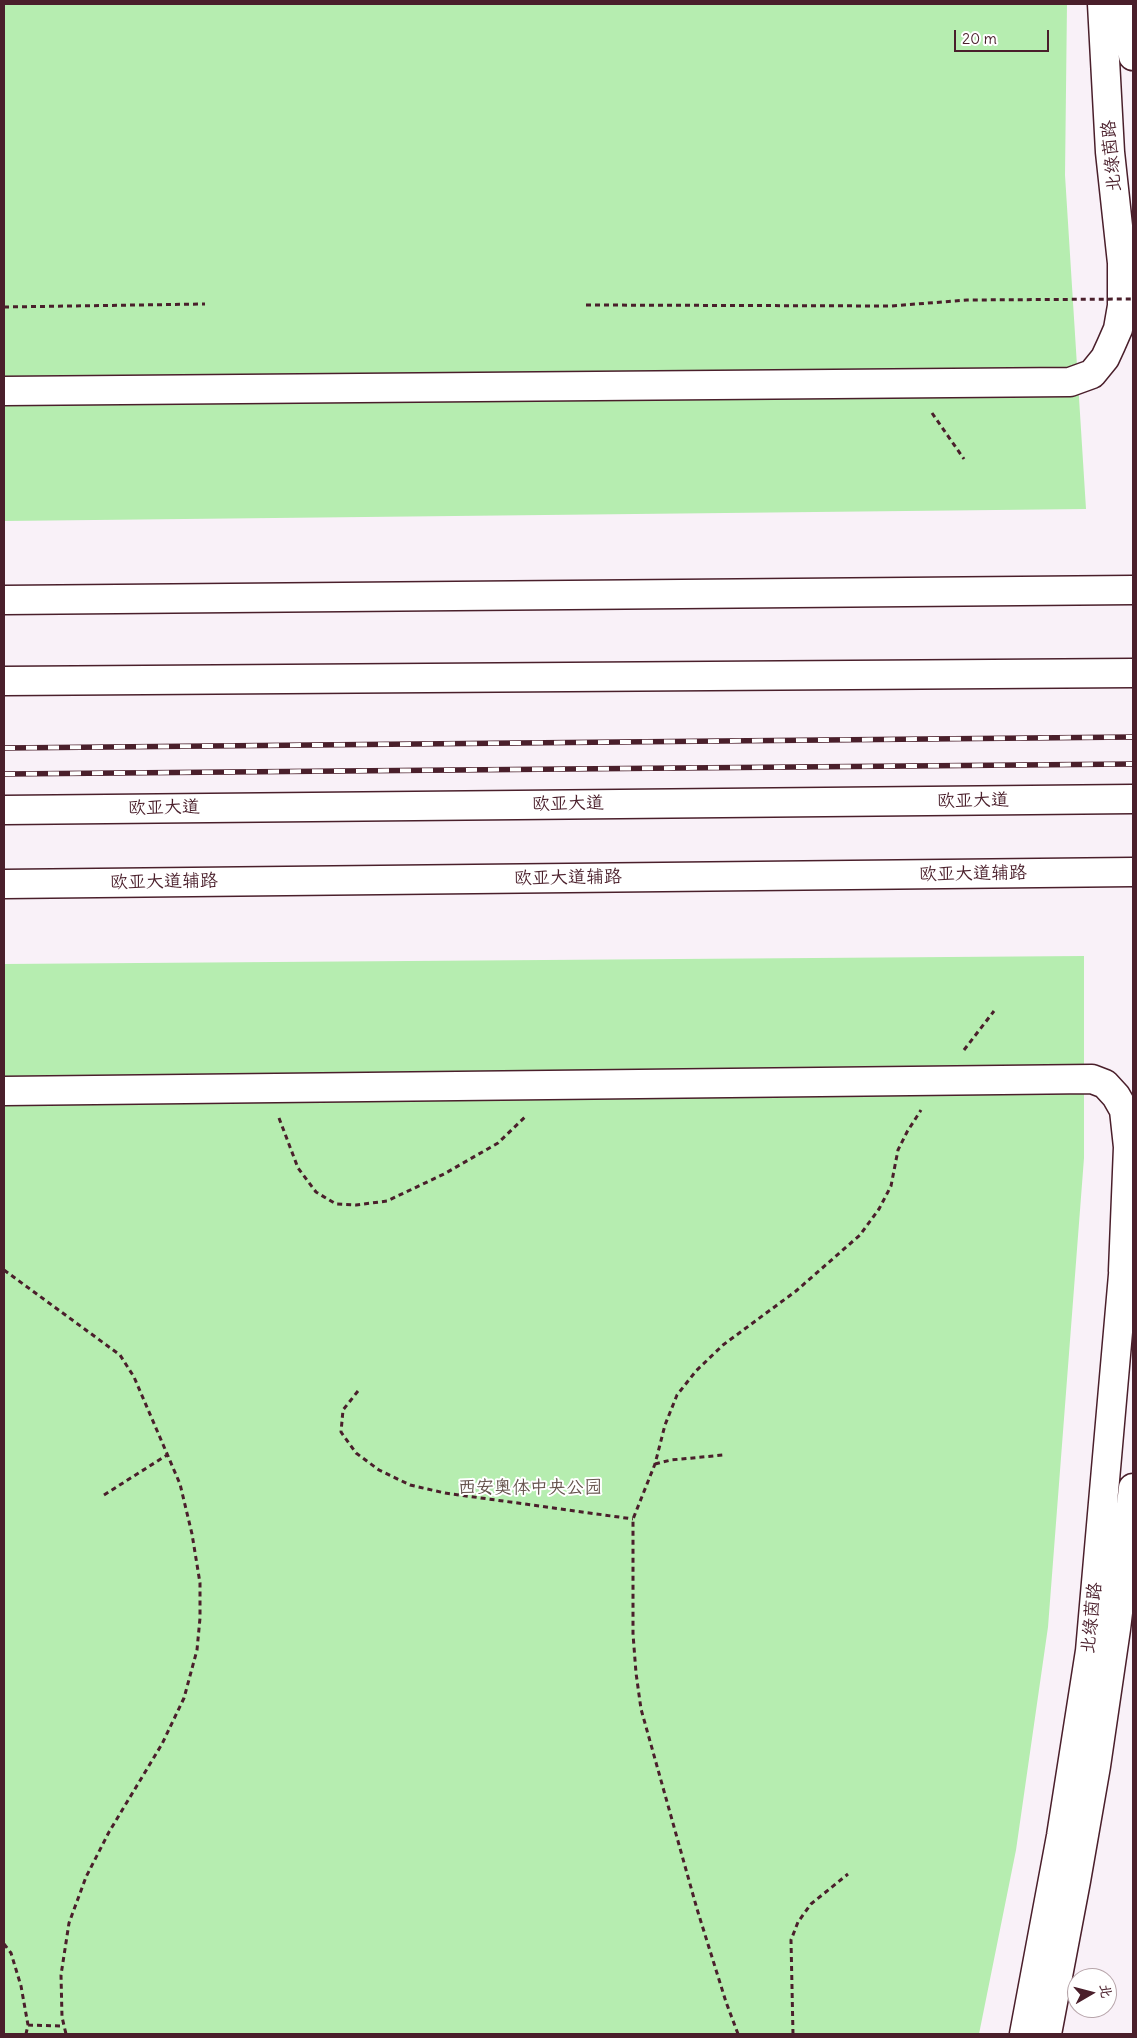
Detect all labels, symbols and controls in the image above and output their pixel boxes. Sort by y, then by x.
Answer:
scale bar [957,20,1052,52]
text: 20 m [962,29,997,48]
street label: 北绿茵路 [1098,119,1126,193]
street label: 欧亚大道 [937,790,1009,812]
street label: 欧亚大道 [532,793,604,815]
street label: 欧亚大道 [128,797,200,819]
street label: 欧亚大道辅路 [919,862,1027,886]
street label: 欧亚大道辅路 [514,866,622,890]
street label: 欧亚大道辅路 [110,870,218,894]
park label: 西安奥体中央公园 [458,1477,602,1499]
street label: 北绿茵路 [1077,1581,1107,1655]
north arrow [1067,1968,1117,2018]
text: 北 [1096,1983,1116,1999]

